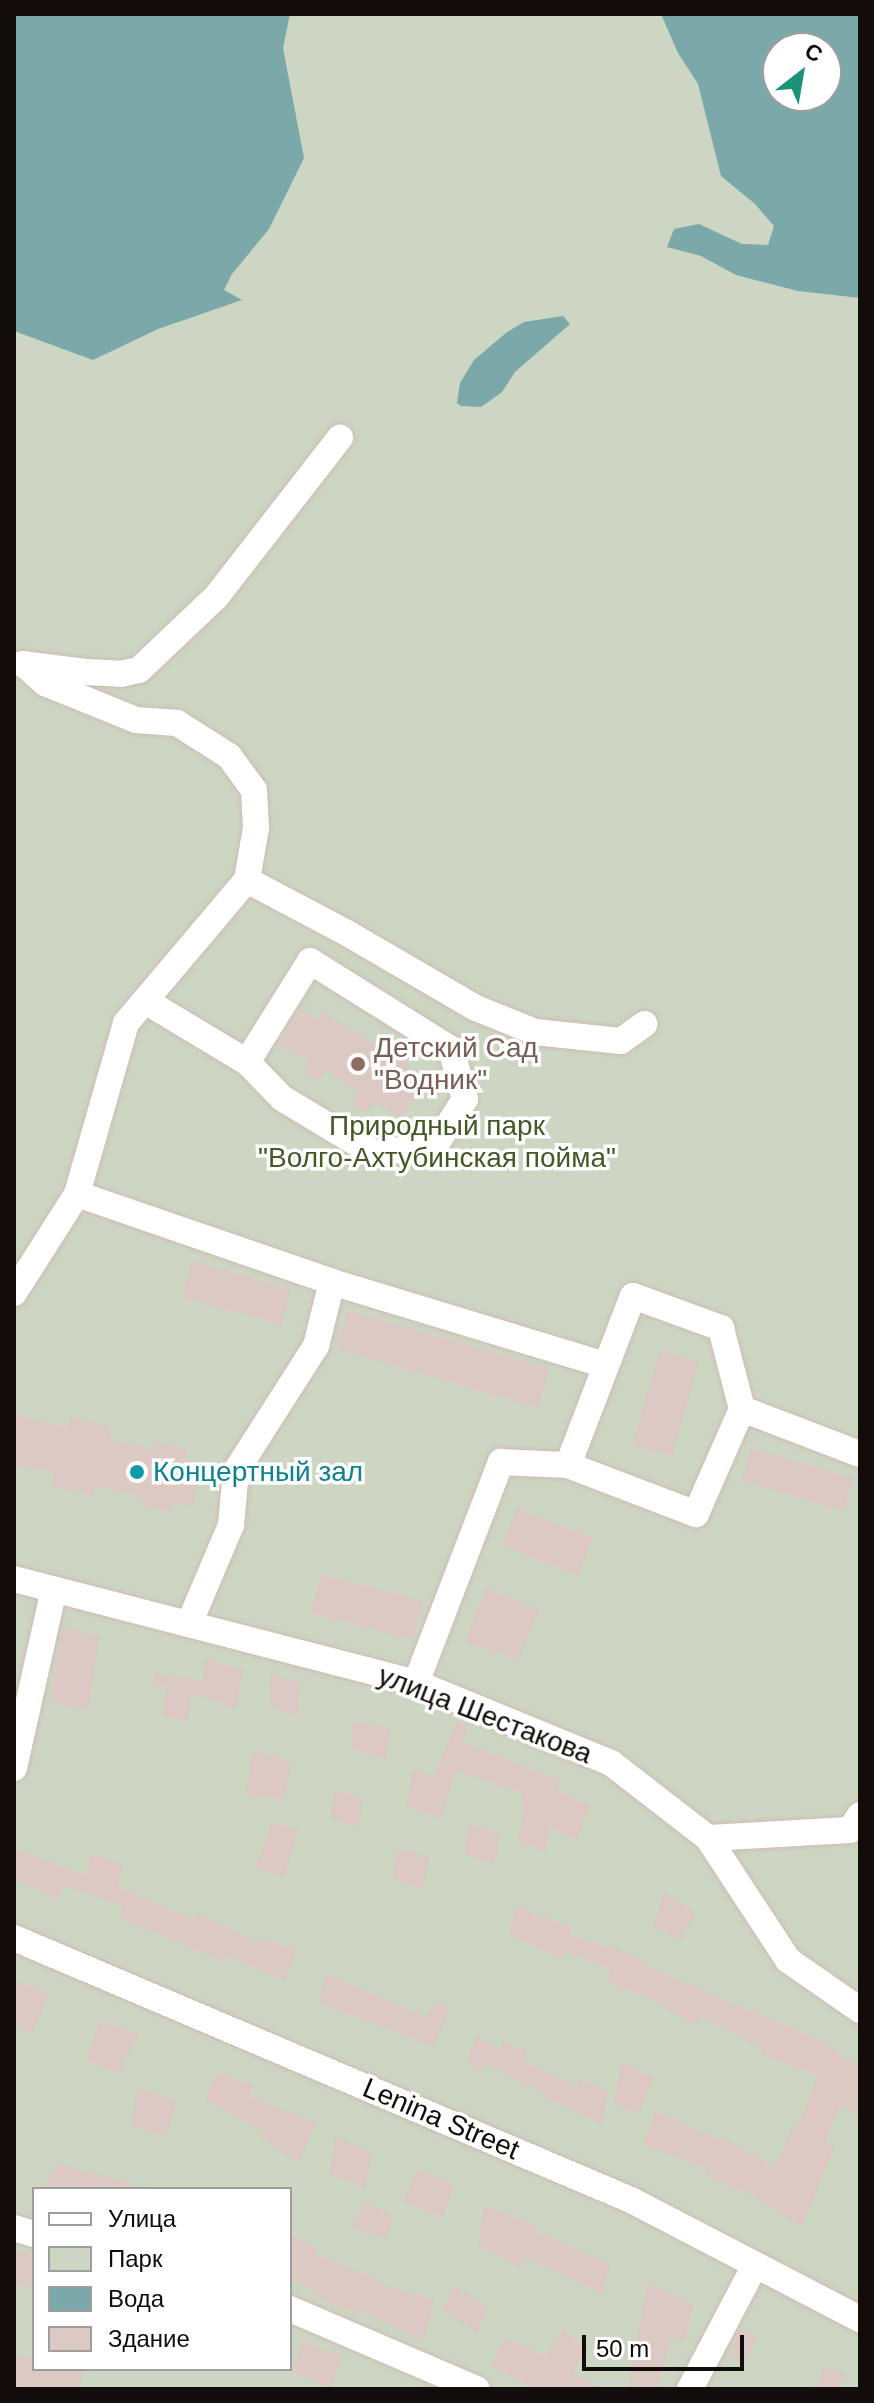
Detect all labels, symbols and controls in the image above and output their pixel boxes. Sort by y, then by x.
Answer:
north arrow [762,32,842,112]
text: С [800,38,827,68]
place label: Детский Сад "Водник" [374,1031,538,1097]
marker: Детский Сад "Водник" [349,1055,367,1073]
park label: Природный парк "Волго-Ахтубинская пойма" [258,1109,616,1175]
place label: Концертный зал [153,1455,363,1489]
marker: Концертный зал [128,1463,146,1481]
street label: улица Шестакова [373,1659,597,1771]
street label: Lenina Street [358,2071,524,2167]
legend [32,2187,292,2371]
text: Улица [108,2205,176,2232]
text: Парк [108,2245,162,2272]
text: Вода [108,2285,164,2312]
scale bar [586,2319,748,2369]
text: Здание [108,2325,190,2352]
text: 50 m [596,2335,649,2362]

